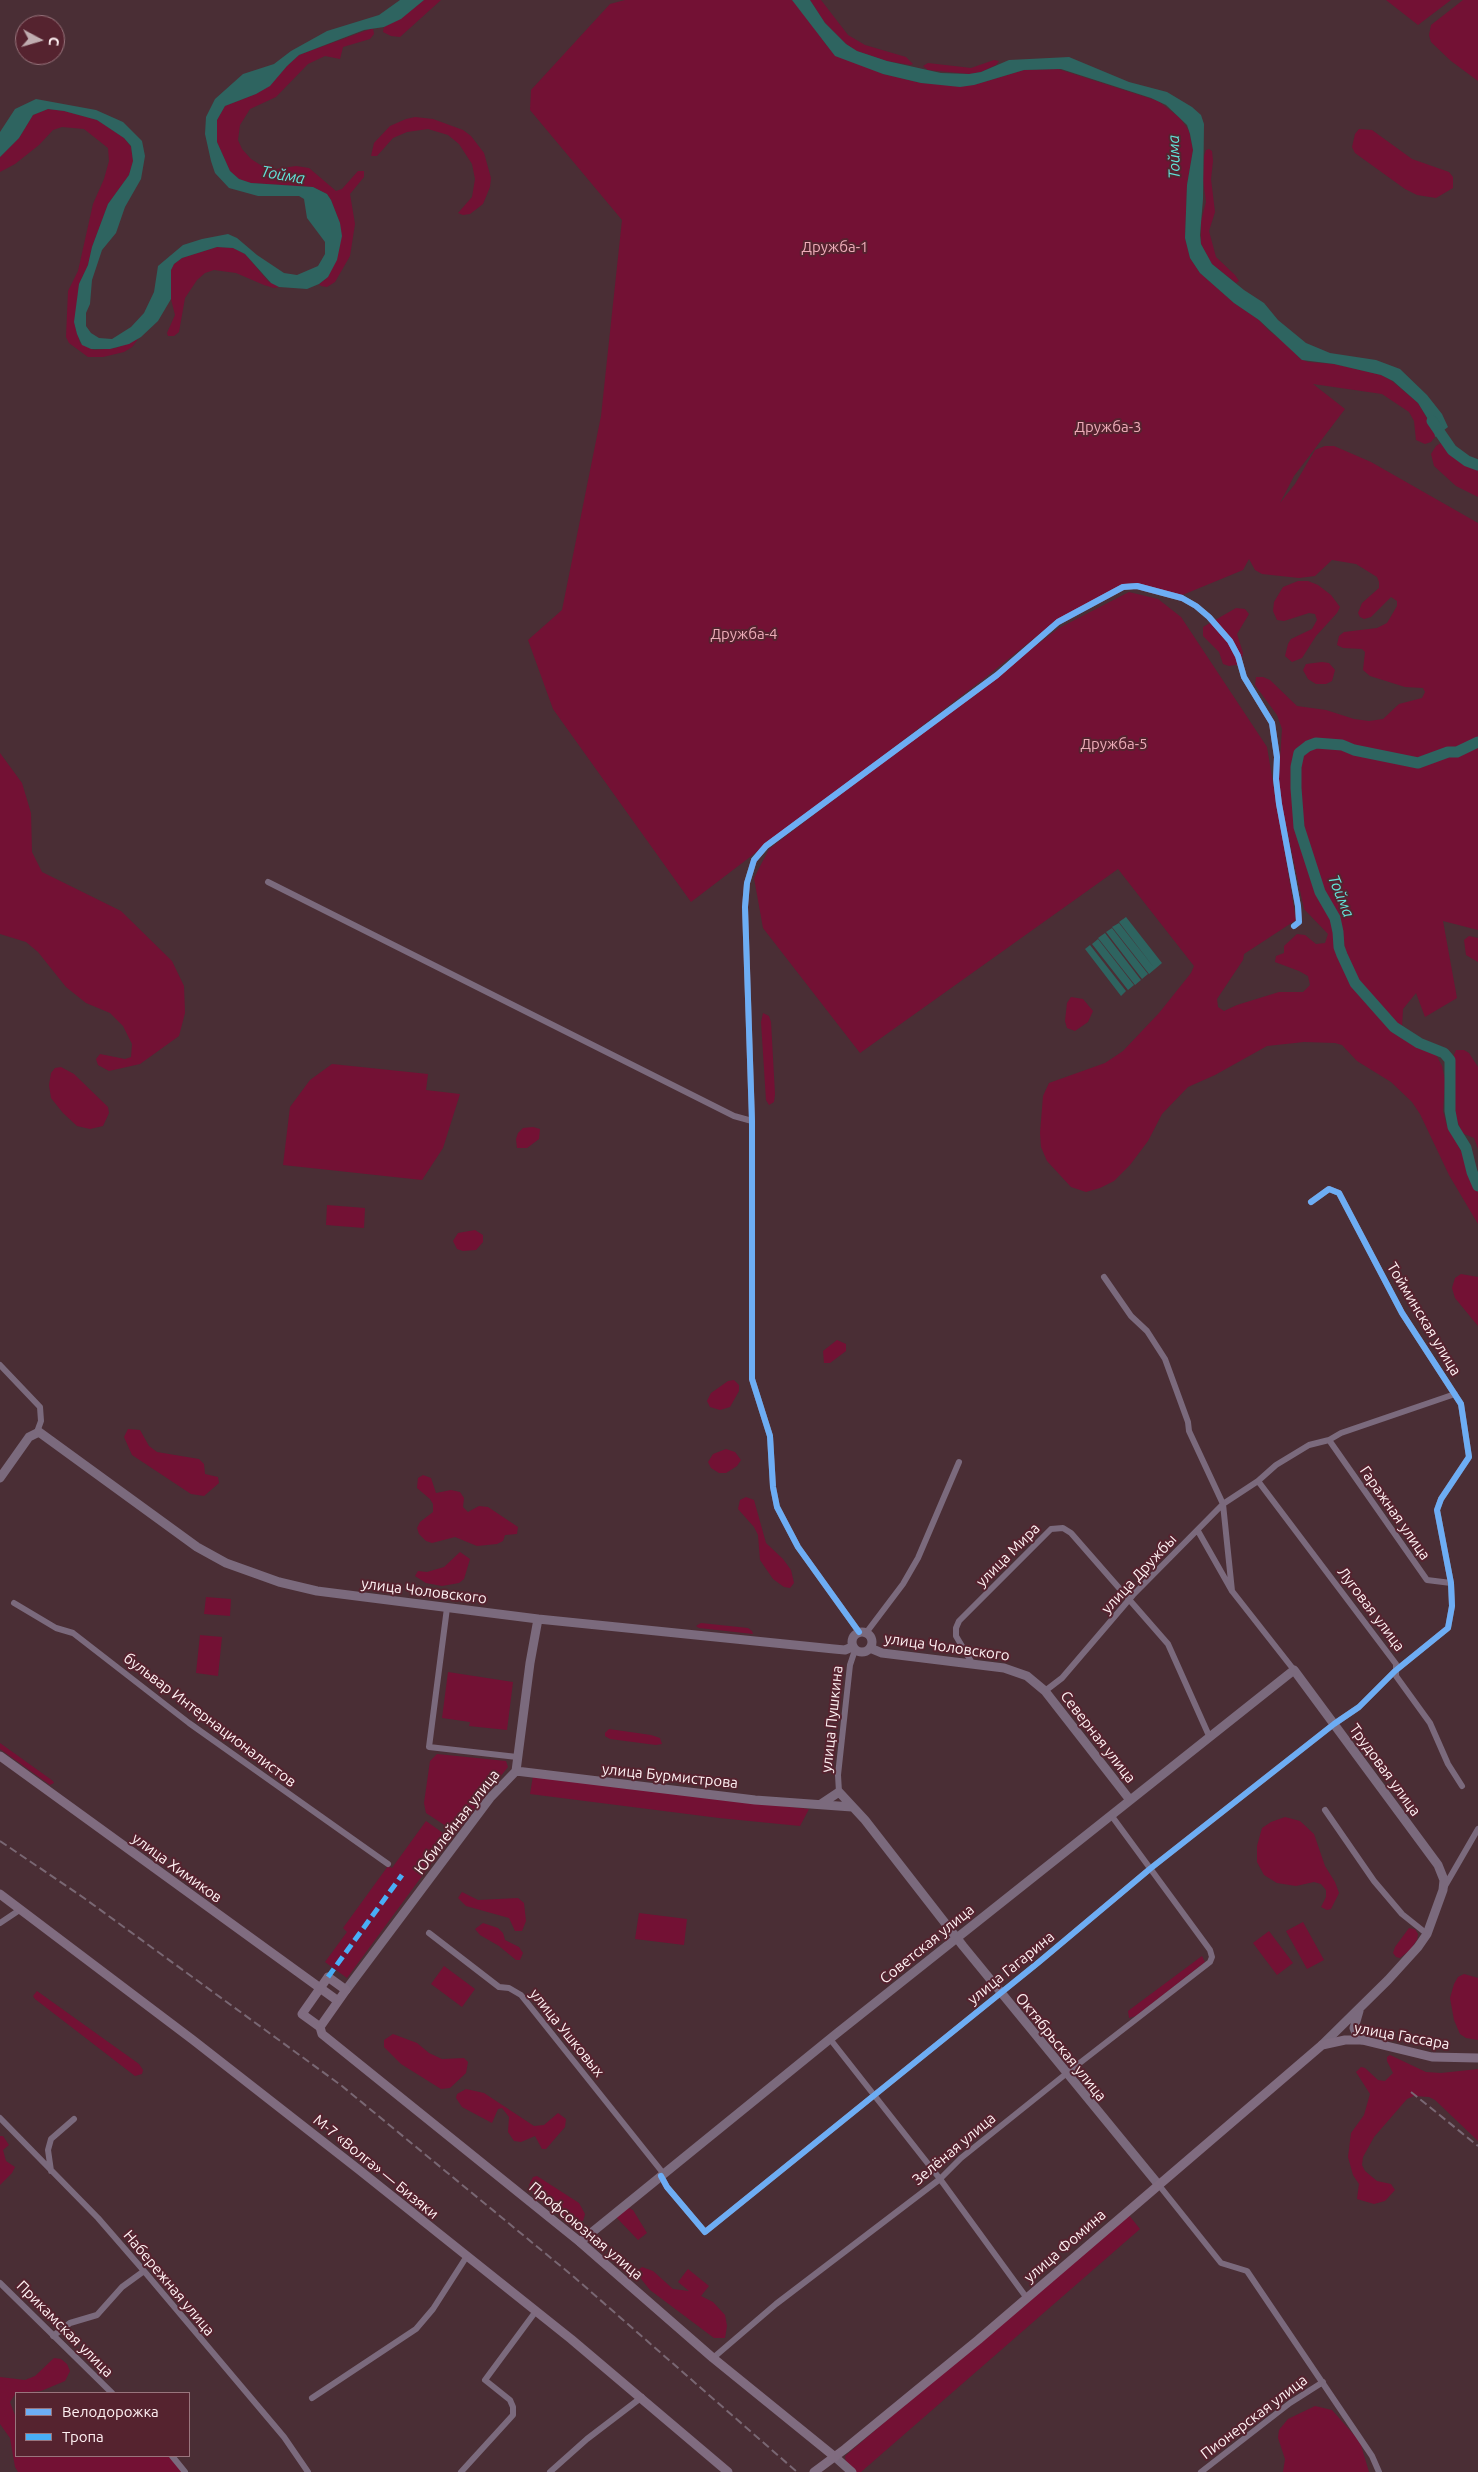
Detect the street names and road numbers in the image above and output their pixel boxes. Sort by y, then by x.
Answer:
street label: Тойминская улица [1383,1259,1465,1379]
street label: Гаражная улица [1356,1463,1434,1563]
street label: улица Мира [972,1519,1044,1591]
street label: улица Дружбы [1098,1531,1180,1617]
street label: Луговая улица [1333,1563,1409,1655]
street label: улица Чоловского [360,1574,488,1608]
street label: улица Чоловского [883,1629,1011,1665]
street label: бульвар Интернационалистов [120,1649,300,1791]
street label: улица Пушкина [817,1665,847,1773]
street label: Северная улица [1056,1687,1140,1787]
street label: Трудовая улица [1345,1720,1425,1820]
street label: улица Бурмистрова [601,1760,739,1792]
street label: Юбилейная улица [411,1766,503,1878]
street label: улица Химиков [128,1829,226,1907]
street label: Советская улица [876,1900,978,1988]
street label: улица Гагарина [964,1928,1058,2008]
street label: улица Ушковых [526,1985,608,2081]
street label: Октябрьская улица [1012,1989,1110,2105]
street label: улица Гассара [1353,2019,1451,2053]
street label: Зелёная улица [909,2109,999,2189]
street label: М-7 «Волга» — Бизяки [310,2111,442,2223]
street label: Профсоюзная улица [525,2178,647,2284]
street label: улица Фомина [1020,2206,1110,2286]
street label: Набережная улица [120,2226,218,2340]
street label: Прикамская улица [13,2277,117,2381]
street label: Пионерская улица [1197,2371,1311,2463]

